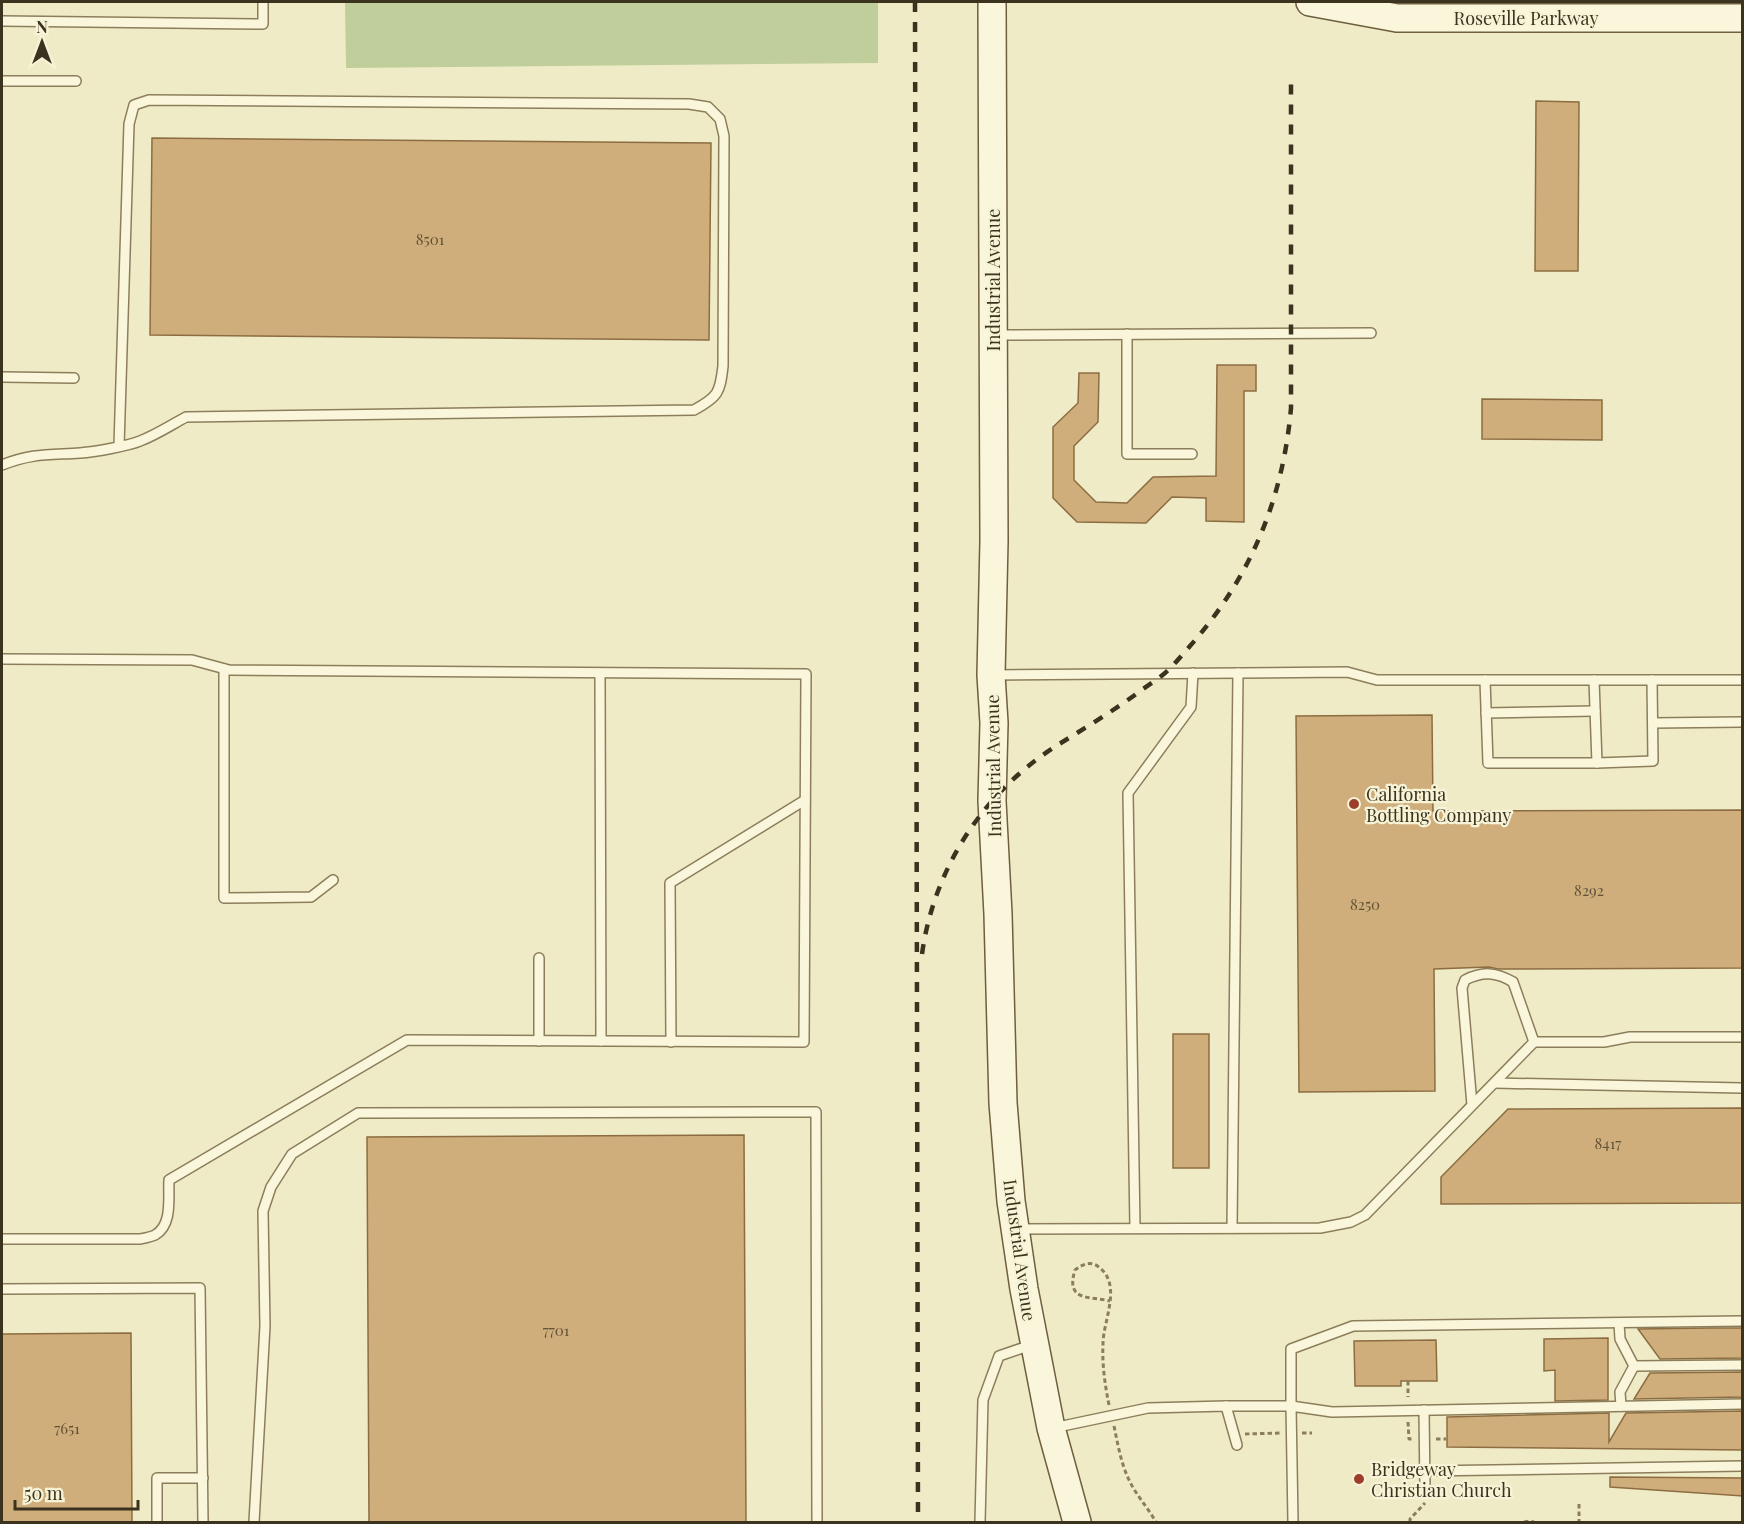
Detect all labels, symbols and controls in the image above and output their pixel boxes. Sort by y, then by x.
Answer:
street label: Roseville Parkway [1454,6,1599,30]
north arrow [12,12,72,72]
text: N [36,16,48,37]
street label: Industrial Avenue [981,209,1005,351]
house number: 8501 [416,229,445,249]
street label: Industrial Avenue [980,694,1006,838]
place label: California Bottling Company [1366,782,1511,827]
marker: California Bottling Company [1347,797,1361,811]
house number: 8292 [1574,880,1604,900]
house number: 8250 [1350,894,1380,914]
house number: 8417 [1595,1133,1621,1153]
street label: Industrial Avenue [998,1178,1042,1322]
house number: 7701 [543,1320,570,1340]
house number: 7651 [54,1418,80,1438]
place label: Bridgeway Christian Church [1371,1457,1512,1502]
marker: Bridgeway Christian Church [1352,1472,1366,1486]
scale bar [15,1473,138,1511]
text: 50 m [24,1481,63,1505]

